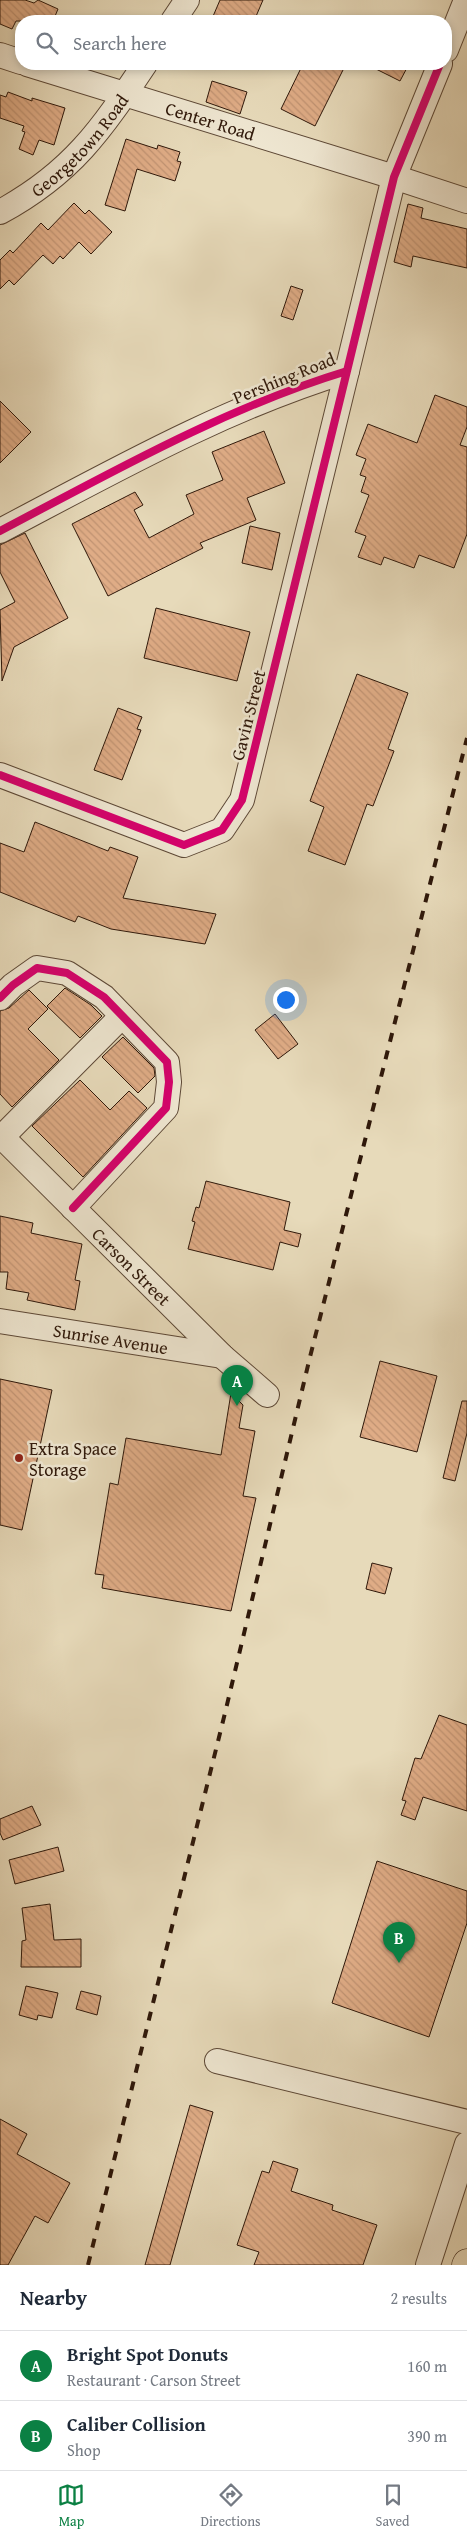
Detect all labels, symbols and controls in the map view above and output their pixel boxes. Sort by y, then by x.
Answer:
search box [15,15,452,70]
icon: search [33,29,61,57]
text: Search here [73,29,167,57]
street label: Georgetown Road [25,88,135,203]
street label: Center Road [162,94,259,147]
street label: Pershing Road [229,345,340,411]
street label: Gavin Street [224,666,272,763]
your location [273,987,299,1013]
street label: Carson Street [86,1221,178,1312]
street label: Sunrise Avenue [51,1316,170,1361]
pin: A [221,1365,253,1406]
place label: Extra Space Storage [29,1435,117,1483]
marker: Extra Space Storage [13,1452,25,1464]
pin: B [383,1922,415,1963]
text: Nearby [20,2282,87,2313]
text: 2 results [390,2286,447,2310]
text: Bright Spot Donuts [67,2340,228,2368]
text: A [31,2354,41,2378]
text: 160 m [407,2354,447,2378]
text: Restaurant · Carson Street [67,2368,241,2392]
text: Caliber Collision [67,2410,206,2438]
text: B [31,2424,41,2448]
text: 390 m [407,2424,447,2448]
text: Shop [67,2438,101,2462]
tab: Map [57,2481,85,2531]
tab: Directions [200,2481,261,2531]
tab: Saved [376,2481,410,2531]

